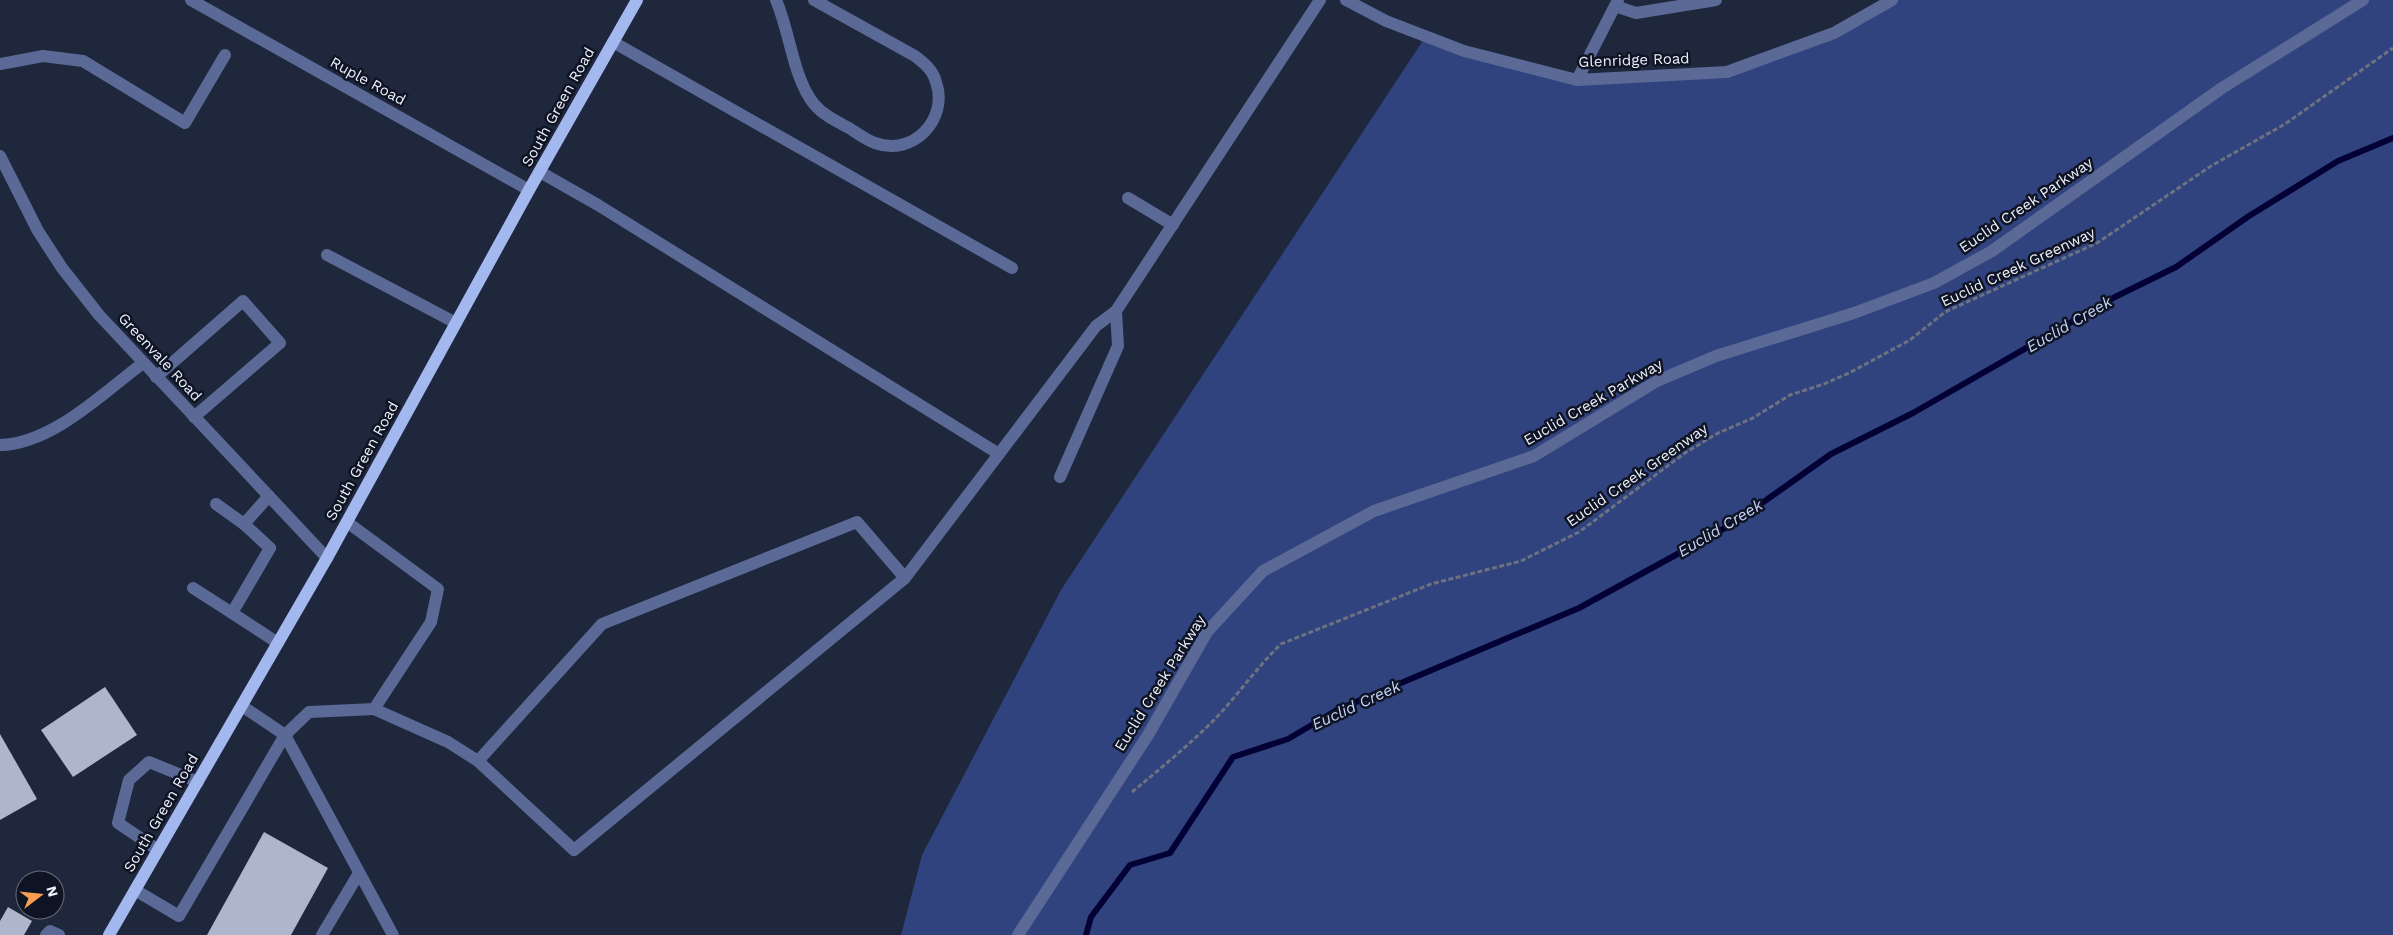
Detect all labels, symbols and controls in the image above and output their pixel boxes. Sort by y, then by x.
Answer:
street label: South Green Road [518,44,598,170]
street label: Glenridge Road [1578,49,1690,71]
street label: Ruple Road [327,53,409,109]
street label: Euclid Creek Parkway [1956,153,2096,256]
street label: Euclid Creek Greenway [1938,223,2098,311]
water label: Euclid Creek [2023,291,2116,356]
street label: Greenvale Road [114,309,206,405]
street label: Euclid Creek Parkway [1520,355,1666,449]
street label: South Green Road [322,398,402,524]
street label: Euclid Creek Greenway [1563,419,1711,531]
water label: Euclid Creek [1674,495,1767,561]
street label: Euclid Creek Parkway [1111,611,1209,754]
water label: Euclid Creek [1309,676,1405,734]
street label: South Green Road [120,751,202,875]
north arrow [15,870,65,920]
text: N [43,884,62,899]

